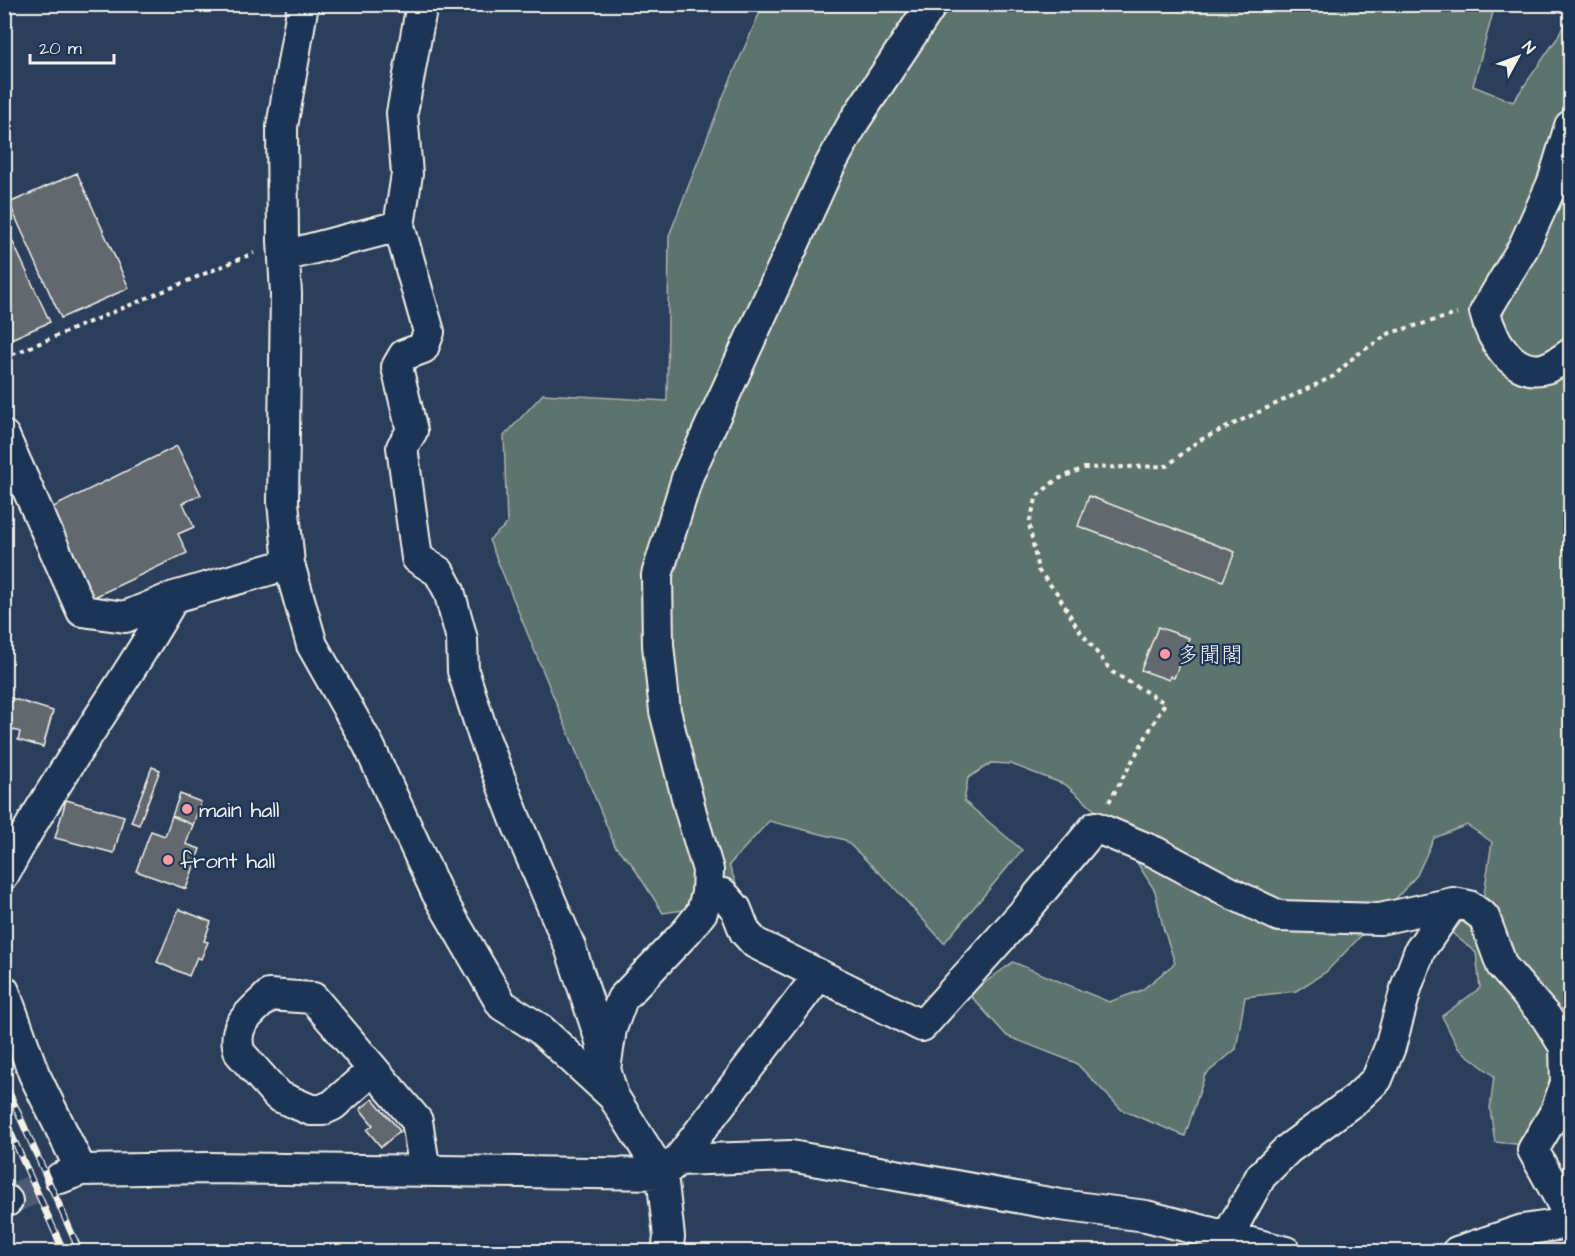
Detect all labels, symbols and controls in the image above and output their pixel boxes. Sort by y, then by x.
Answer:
scale bar [30,27,114,65]
north arrow [1488,27,1548,87]
text: 20 m [39,36,82,61]
text: N [1517,37,1540,59]
place label: 多聞閣 [1177,640,1243,671]
marker: 多聞閣 [1158,647,1172,661]
place label: main hall [199,795,279,826]
marker: main hall [180,802,194,816]
place label: front hall [180,846,275,877]
marker: front hall [161,853,175,867]

